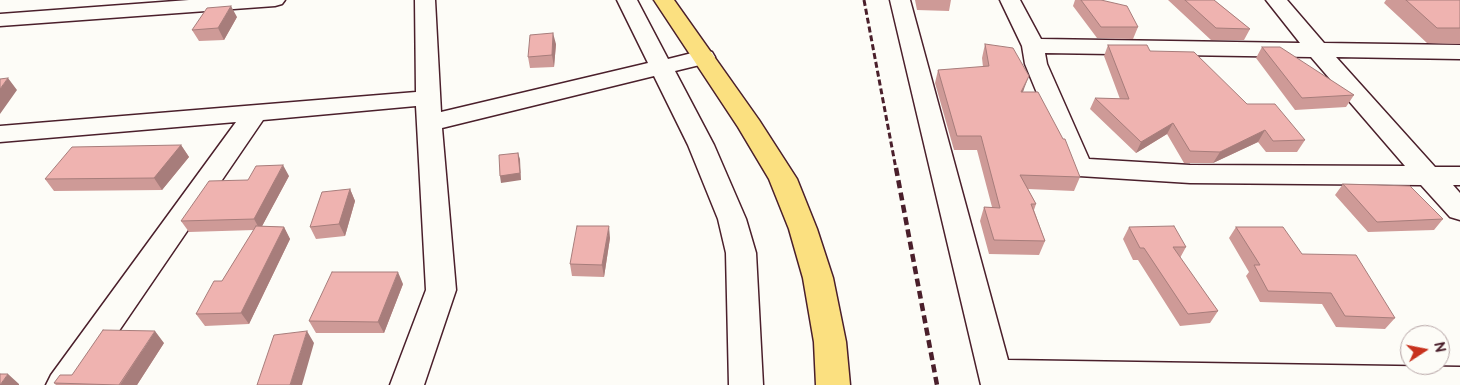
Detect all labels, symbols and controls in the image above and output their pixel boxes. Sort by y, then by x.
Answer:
north arrow [1400,325,1450,375]
text: N [1430,340,1449,354]

